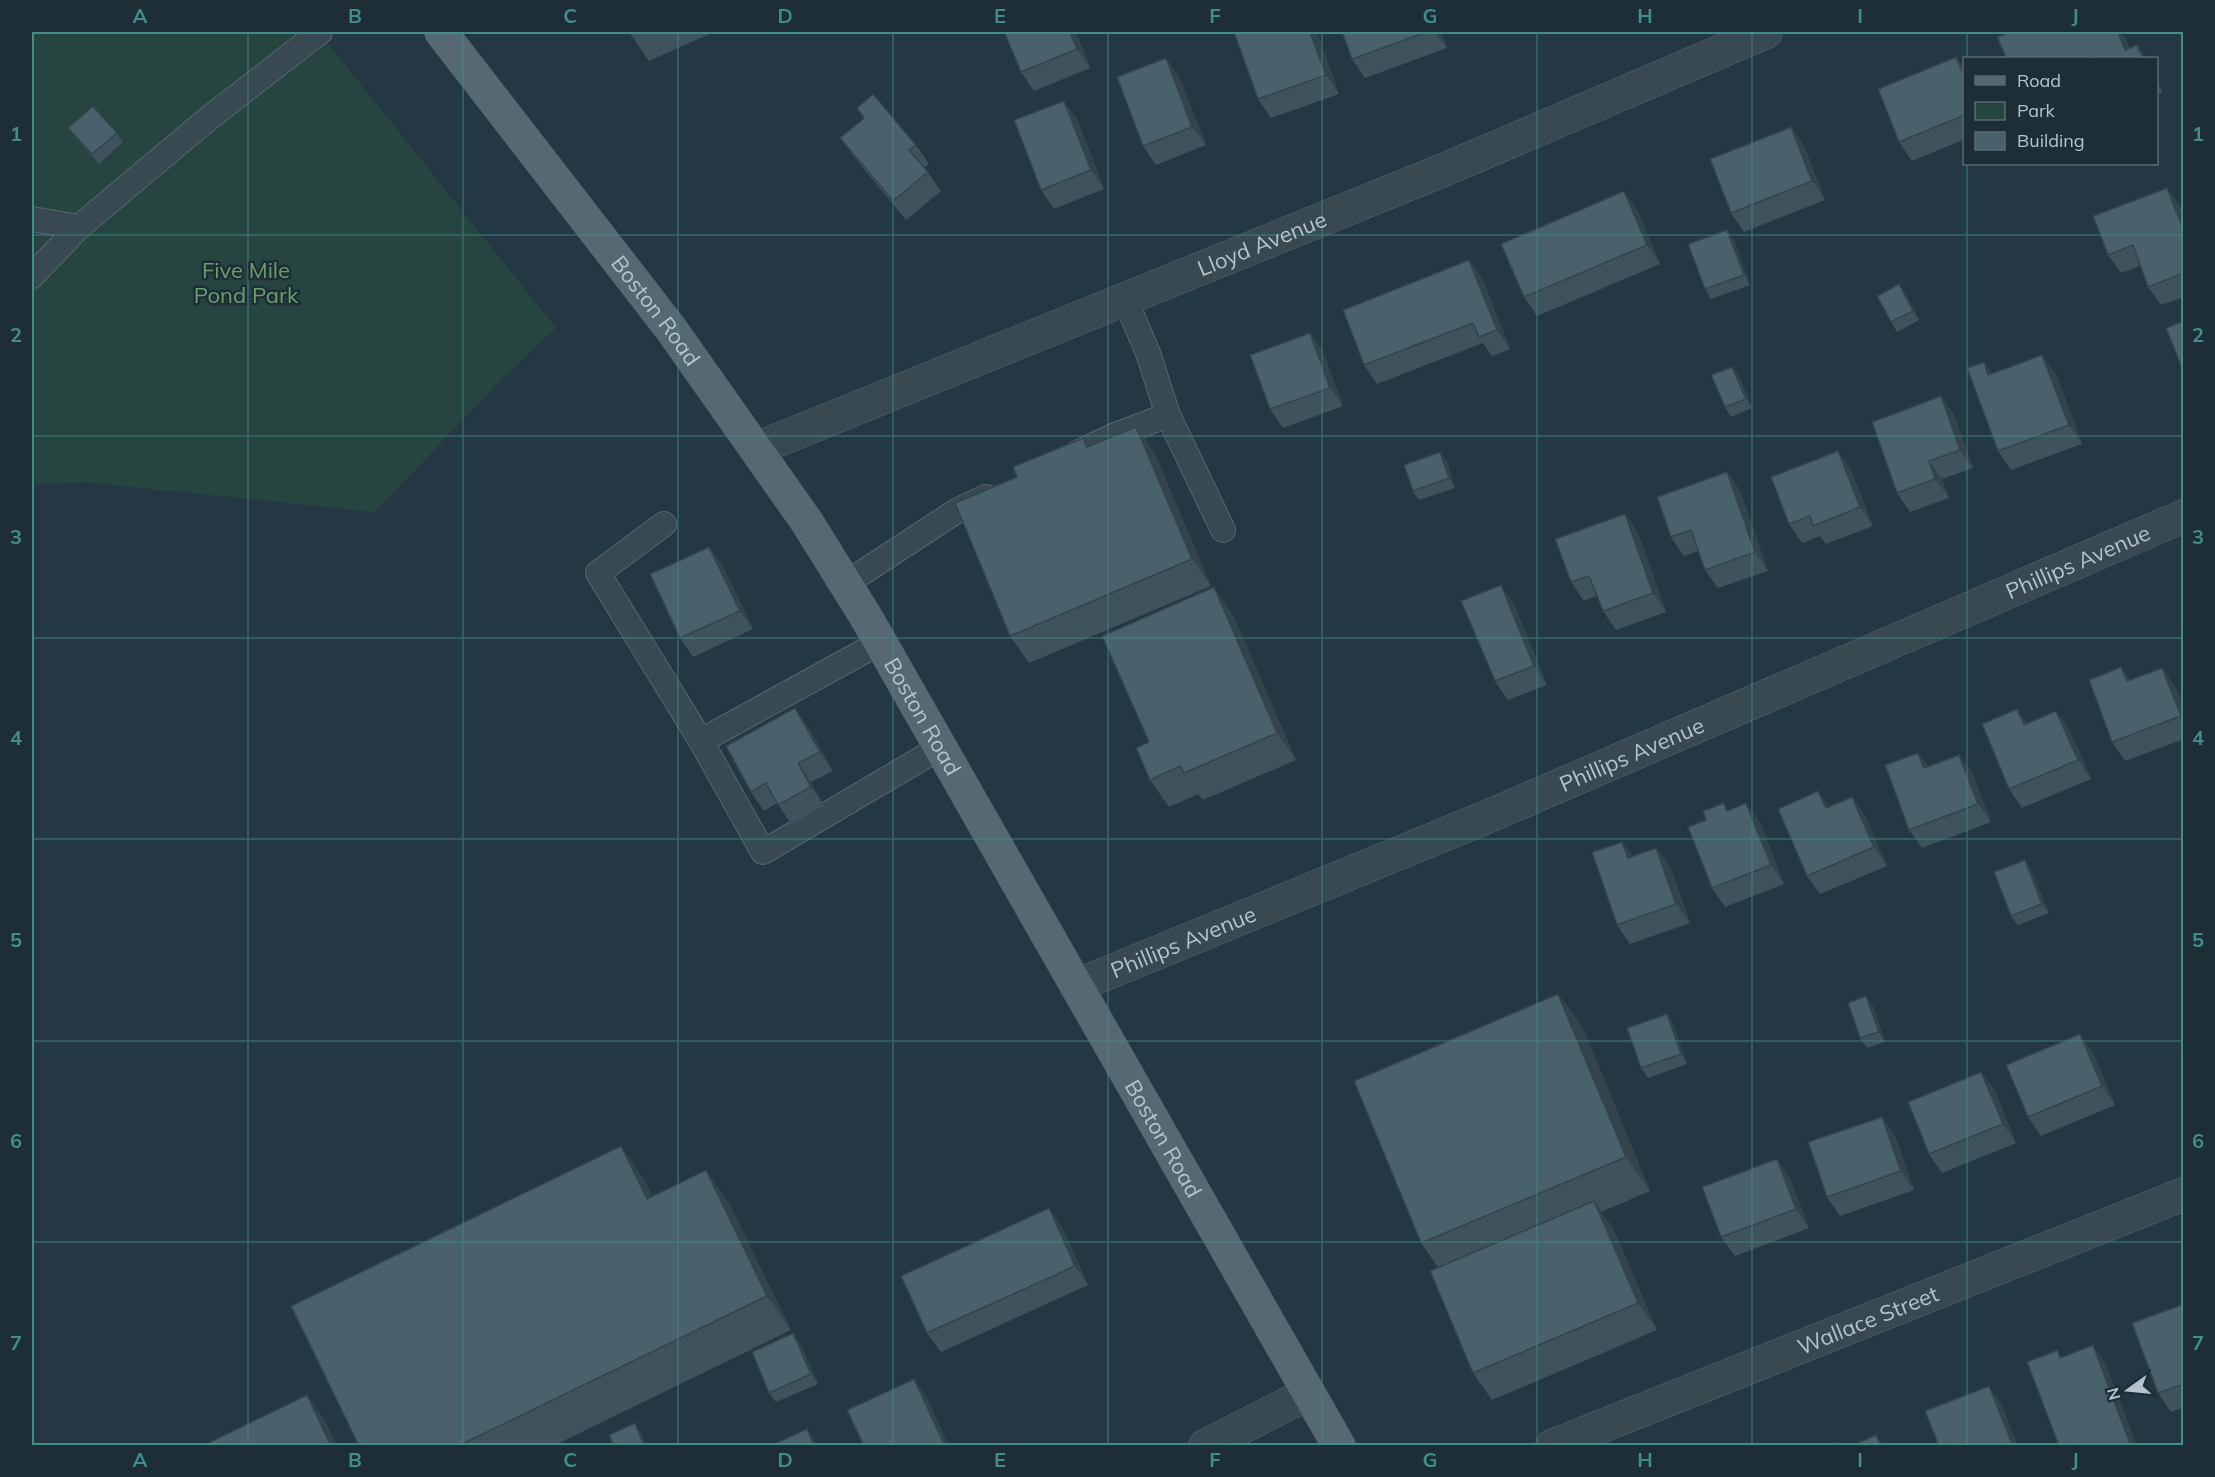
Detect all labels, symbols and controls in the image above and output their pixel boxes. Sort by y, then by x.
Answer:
text: A [133,3,148,28]
text: B [348,3,362,28]
text: C [563,3,577,28]
text: D [777,3,793,28]
text: E [994,3,1006,28]
text: F [1209,3,1221,28]
text: G [1423,3,1437,28]
text: H [1637,3,1653,28]
text: I [1857,3,1863,28]
text: J [2071,3,2079,28]
legend [1963,57,2158,165]
text: Road [2017,69,2061,92]
text: Park [2017,99,2056,122]
text: 1 [10,121,22,146]
text: 1 [2192,121,2204,146]
text: Building [2017,129,2085,152]
street label: Lloyd Avenue [1193,205,1331,282]
street label: Boston Road [605,250,707,371]
park label: Five Mile Pond Park [194,256,299,309]
text: 2 [10,322,22,347]
text: 2 [2192,322,2204,347]
street label: Phillips Avenue [2001,518,2154,605]
text: 3 [10,524,22,549]
text: 3 [2192,524,2204,549]
street label: Boston Road [878,653,967,780]
street label: Phillips Avenue [1555,711,1708,798]
text: 4 [10,725,22,750]
text: 4 [2192,725,2204,750]
street label: Phillips Avenue [1106,899,1260,984]
text: 5 [10,927,22,952]
text: 5 [2192,927,2204,952]
street label: Boston Road [1119,1075,1208,1202]
text: 6 [10,1128,22,1153]
text: 6 [2192,1128,2204,1153]
street label: Wallace Street [1793,1279,1943,1361]
text: 7 [10,1330,22,1355]
text: 7 [2192,1330,2204,1355]
north arrow [2098,1360,2158,1420]
text: N [2102,1385,2125,1402]
text: A [133,1447,148,1472]
text: B [348,1447,362,1472]
text: C [563,1447,577,1472]
text: D [777,1447,793,1472]
text: E [994,1447,1006,1472]
text: F [1209,1447,1221,1472]
text: G [1423,1447,1437,1472]
text: H [1637,1447,1653,1472]
text: I [1857,1447,1863,1472]
text: J [2071,1447,2079,1472]

